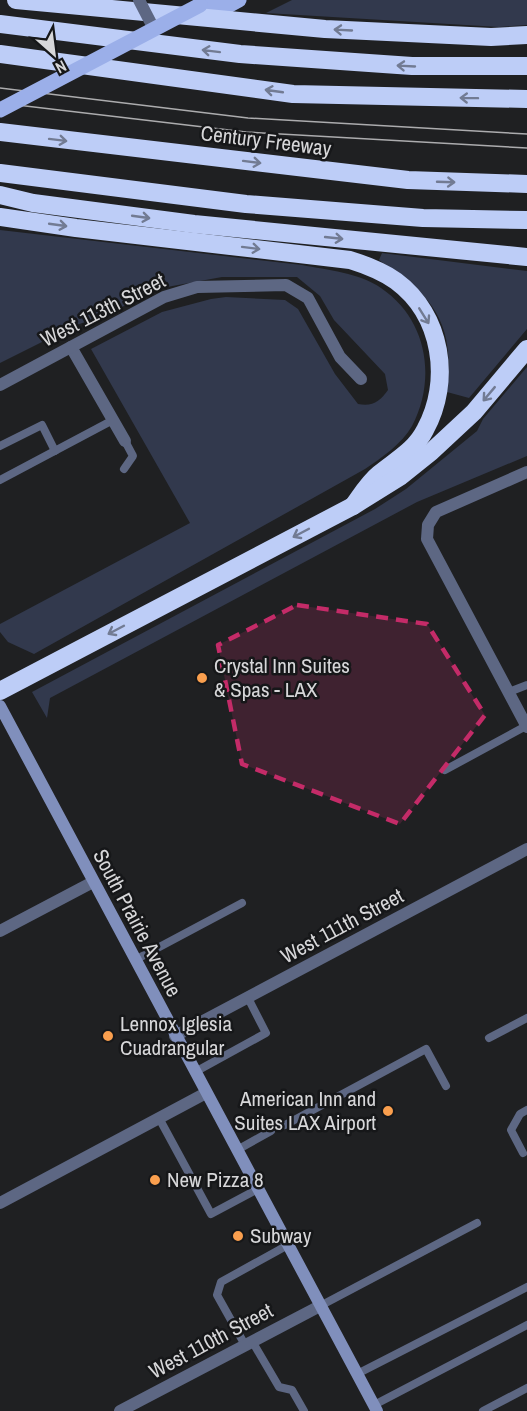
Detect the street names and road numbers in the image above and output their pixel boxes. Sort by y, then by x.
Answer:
street label: Century Freeway [199,118,333,163]
street label: West 113th Street [35,266,170,353]
street label: South Prairie Avenue [86,844,189,1002]
street label: West 111th Street [275,881,408,970]
street label: West 110th Street [144,1296,278,1385]

